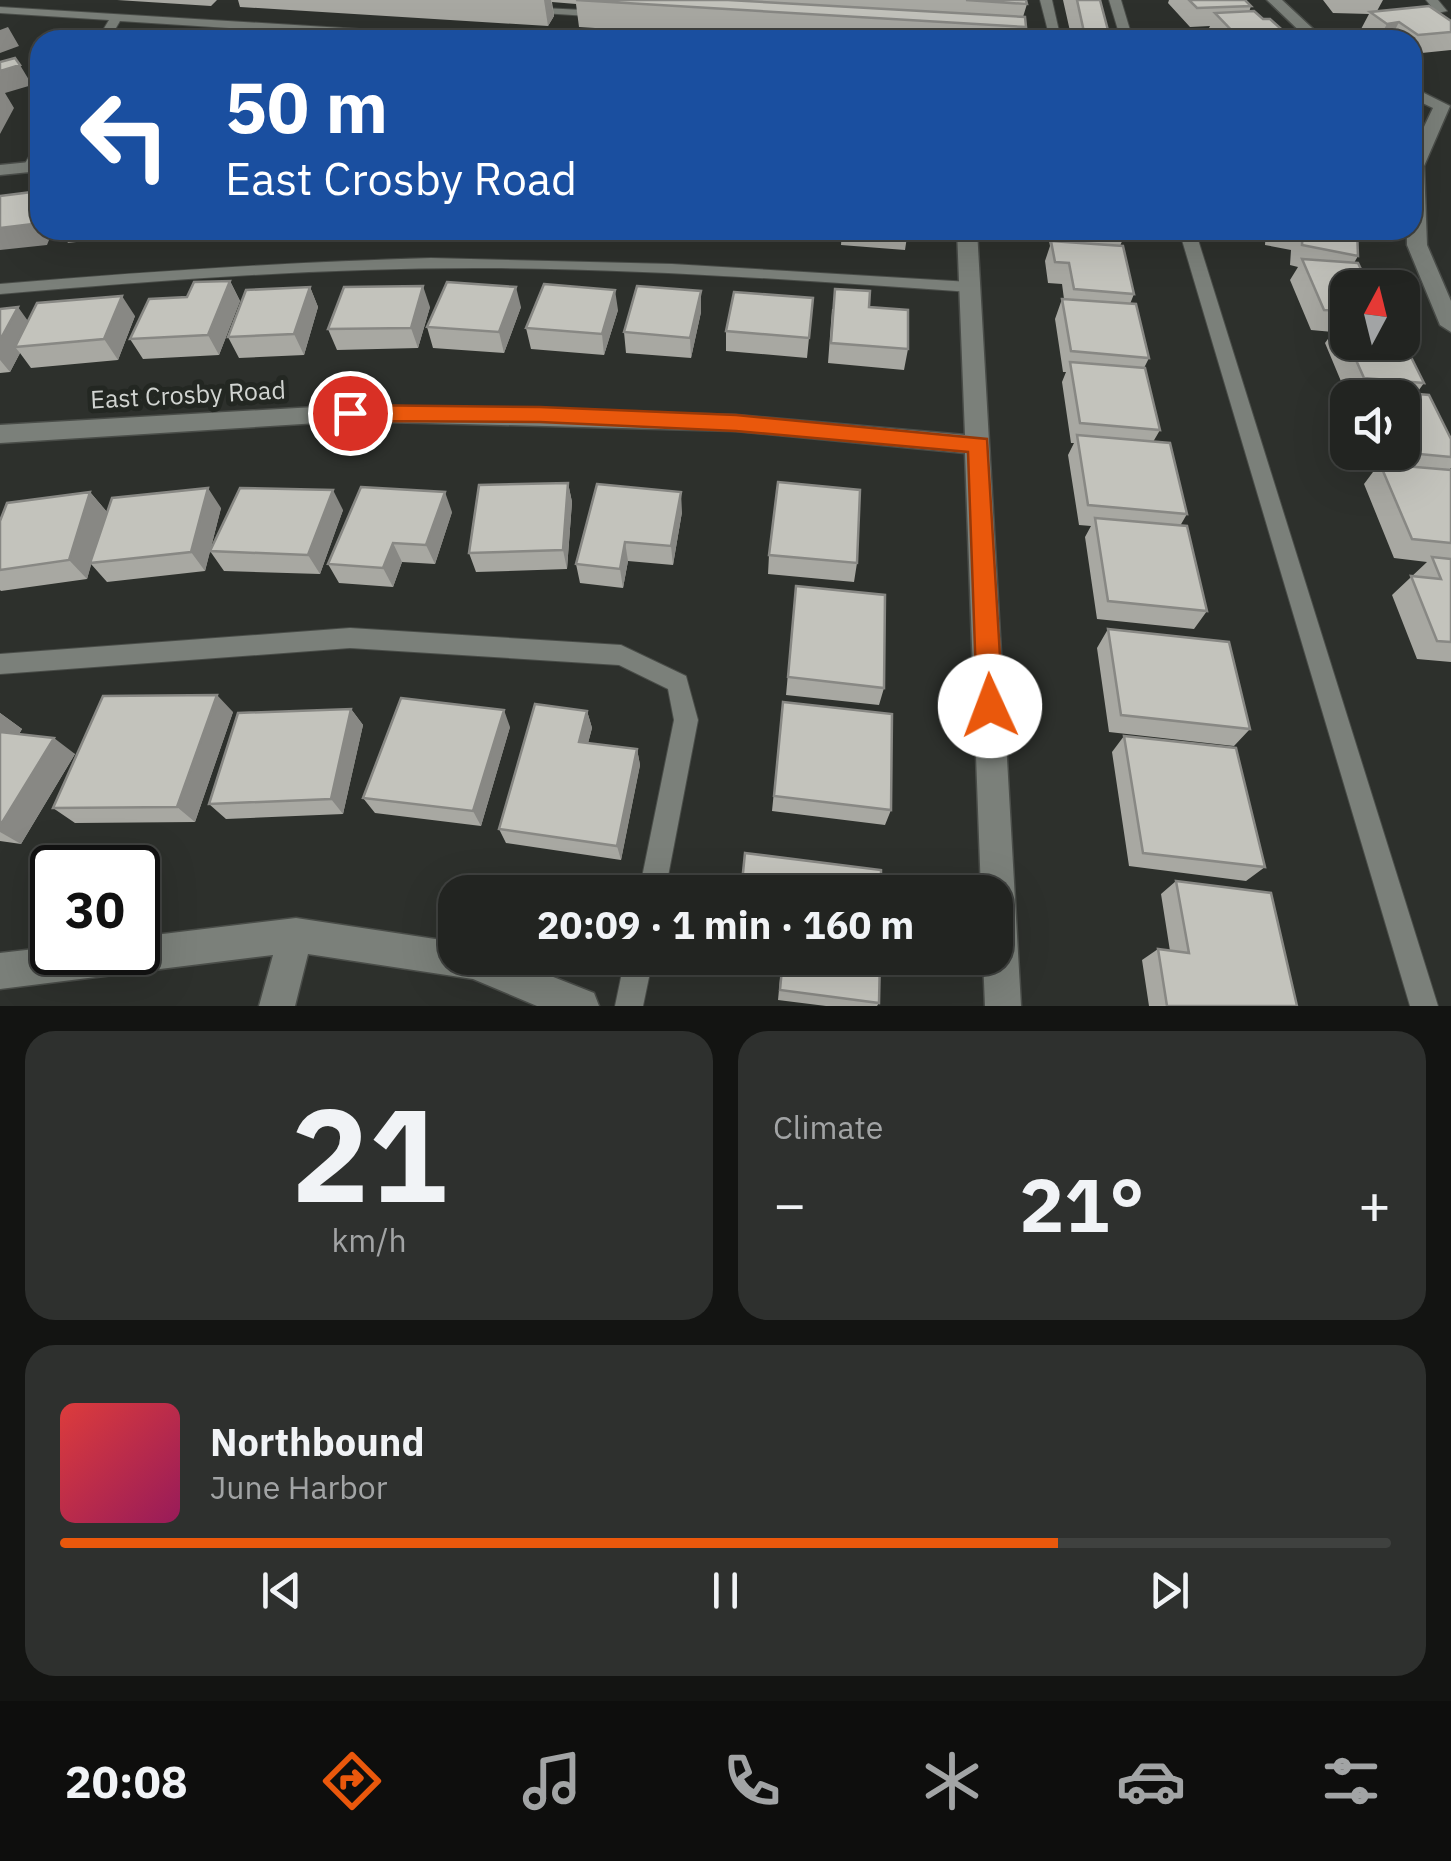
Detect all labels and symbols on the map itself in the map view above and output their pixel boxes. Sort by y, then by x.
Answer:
north arrow [1330,270,1420,360]
pin [308,371,393,456]
street label: East Crosby Road [89,372,287,416]
position arrow [938,654,1042,758]
speed limit sign: 30 [30,845,160,975]

